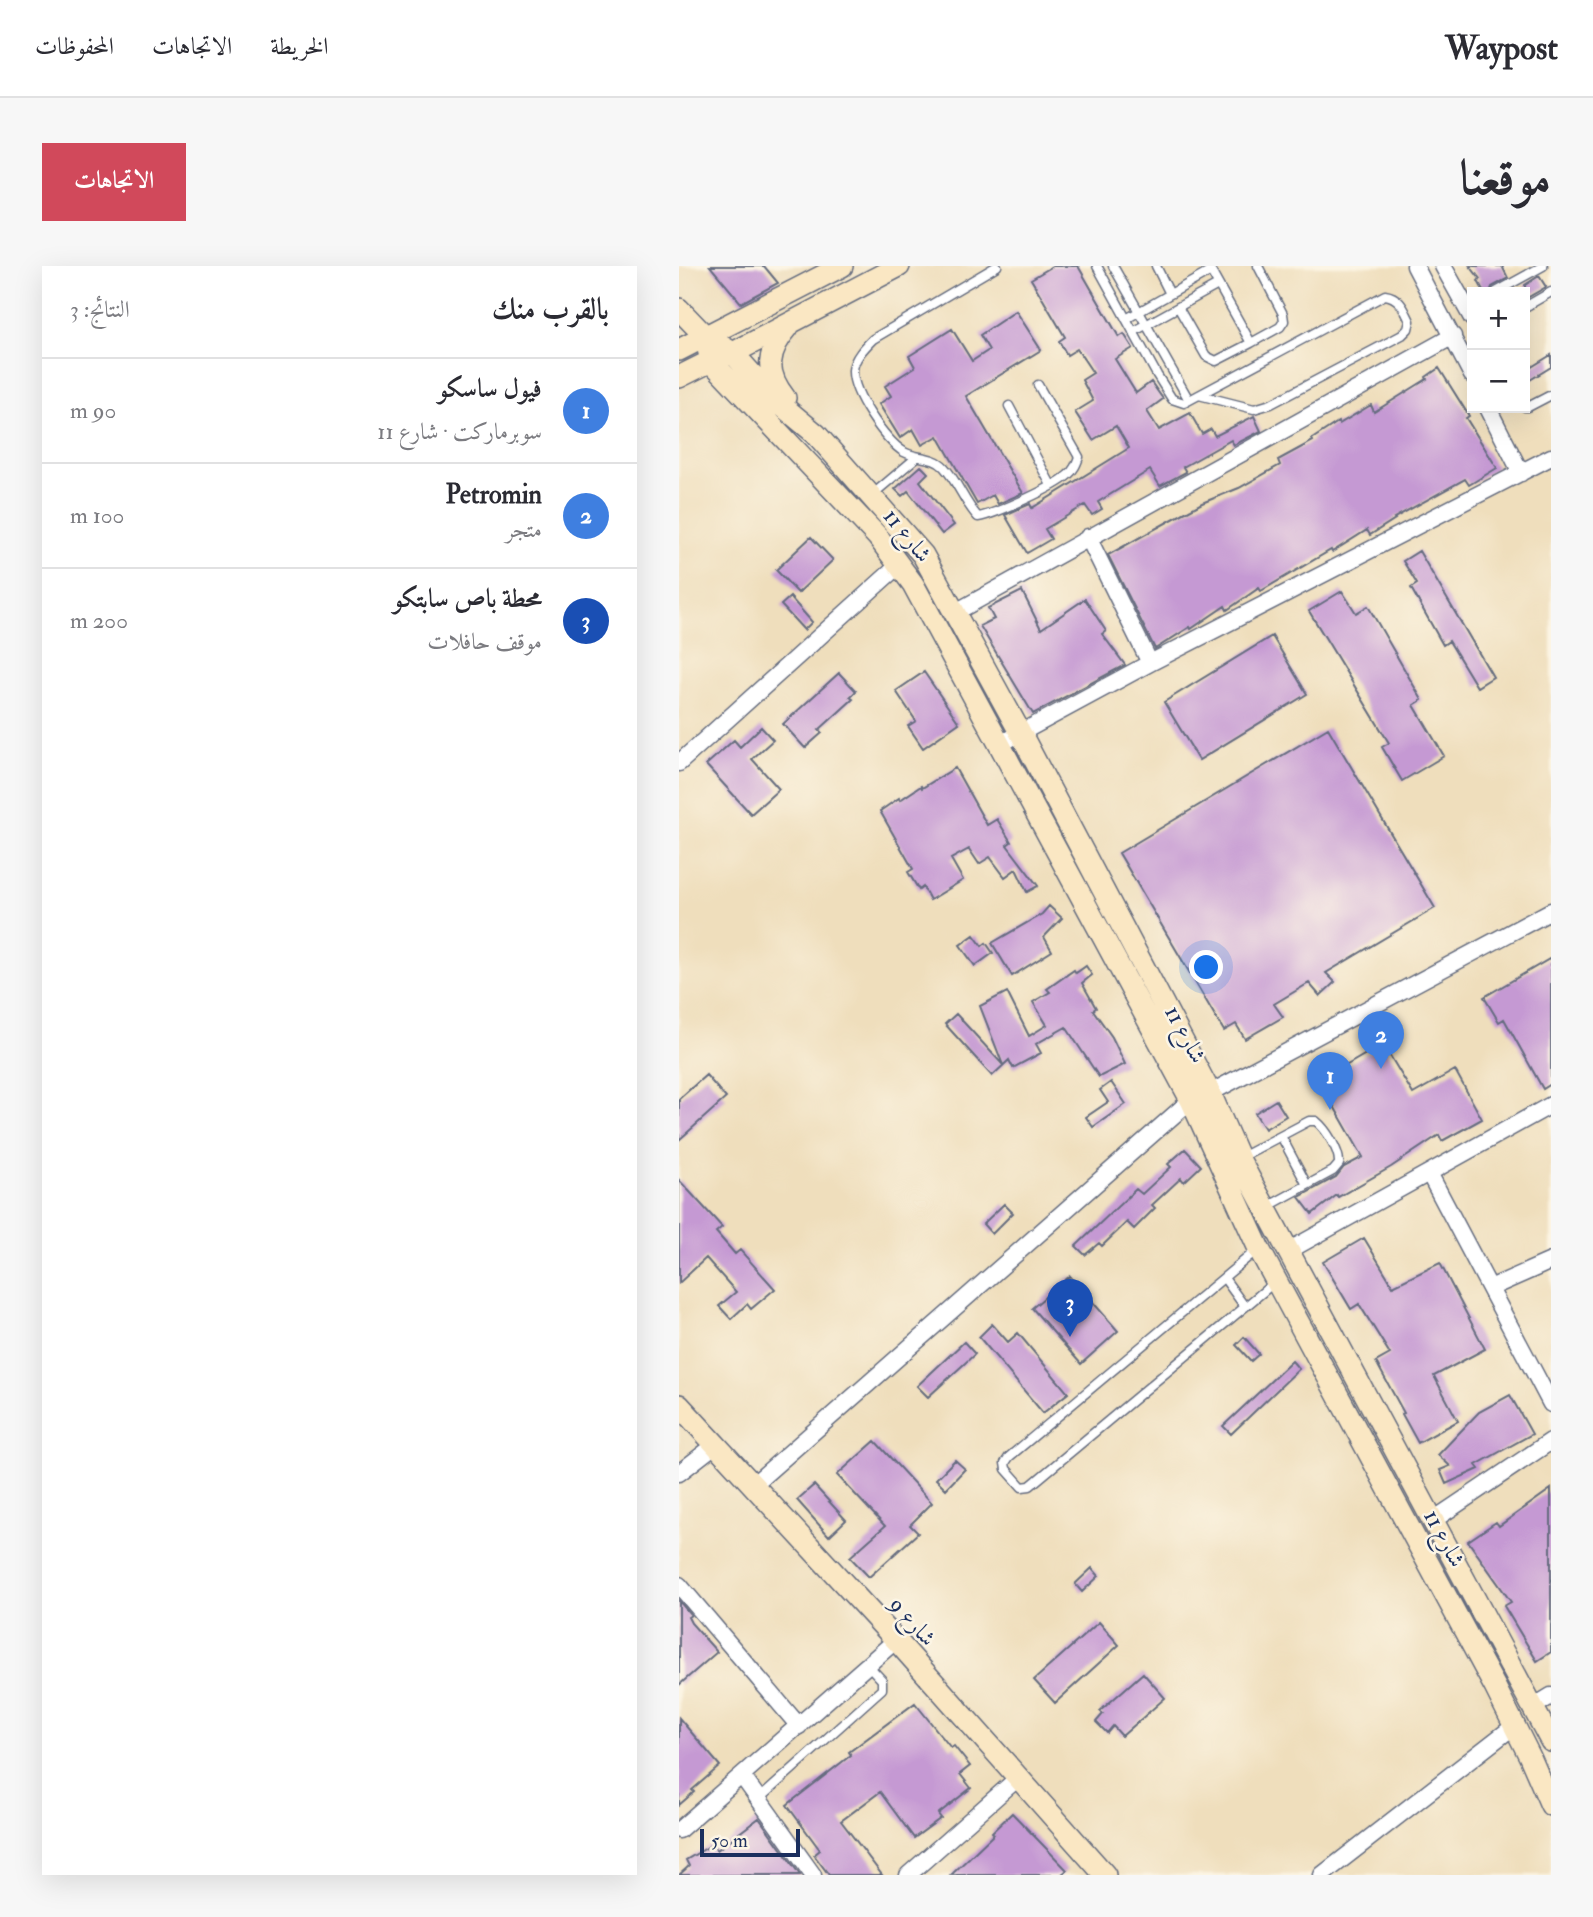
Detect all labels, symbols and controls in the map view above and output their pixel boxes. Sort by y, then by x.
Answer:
text: Waypost [1445,28,1558,69]
text: المحفوظات [35,31,114,62]
text: الاتجاهات [152,31,232,62]
text: الخريطة [270,31,329,62]
button: الاتجاهات [42,143,186,221]
text: موقعنا [1459,148,1551,209]
map controls [1467,287,1530,413]
button: + [1467,287,1530,350]
text: بالقرب منك [492,291,609,328]
text: النتائج: 3 [70,295,130,324]
button: − [1467,350,1530,413]
text: فيول ساسكو [438,373,542,405]
text: 90 m [70,396,116,425]
text: 1 [582,396,590,425]
text: سوبرماركت · شارع 11 [377,417,542,446]
text: Petromin [446,479,542,511]
text: 100 m [70,501,124,530]
text: 2 [580,501,592,530]
street label: شارع 11 [873,502,938,571]
text: متجر [506,515,542,544]
text: محطة باص سابتكو [393,583,542,615]
text: 200 m [70,606,128,635]
text: 3 [582,606,590,635]
text: موقف حافلات [427,627,542,656]
your location [1189,950,1223,984]
street label: شارع 11 [1154,1000,1213,1070]
pin: 2 [1358,1011,1404,1069]
pin: 1 [1307,1052,1353,1110]
pin: 3 [1047,1279,1093,1337]
street label: شارع 11 [1413,1504,1472,1574]
street label: شارع 9 [878,1589,942,1655]
scale bar [700,1826,800,1858]
text: 50 m [711,1829,748,1853]

